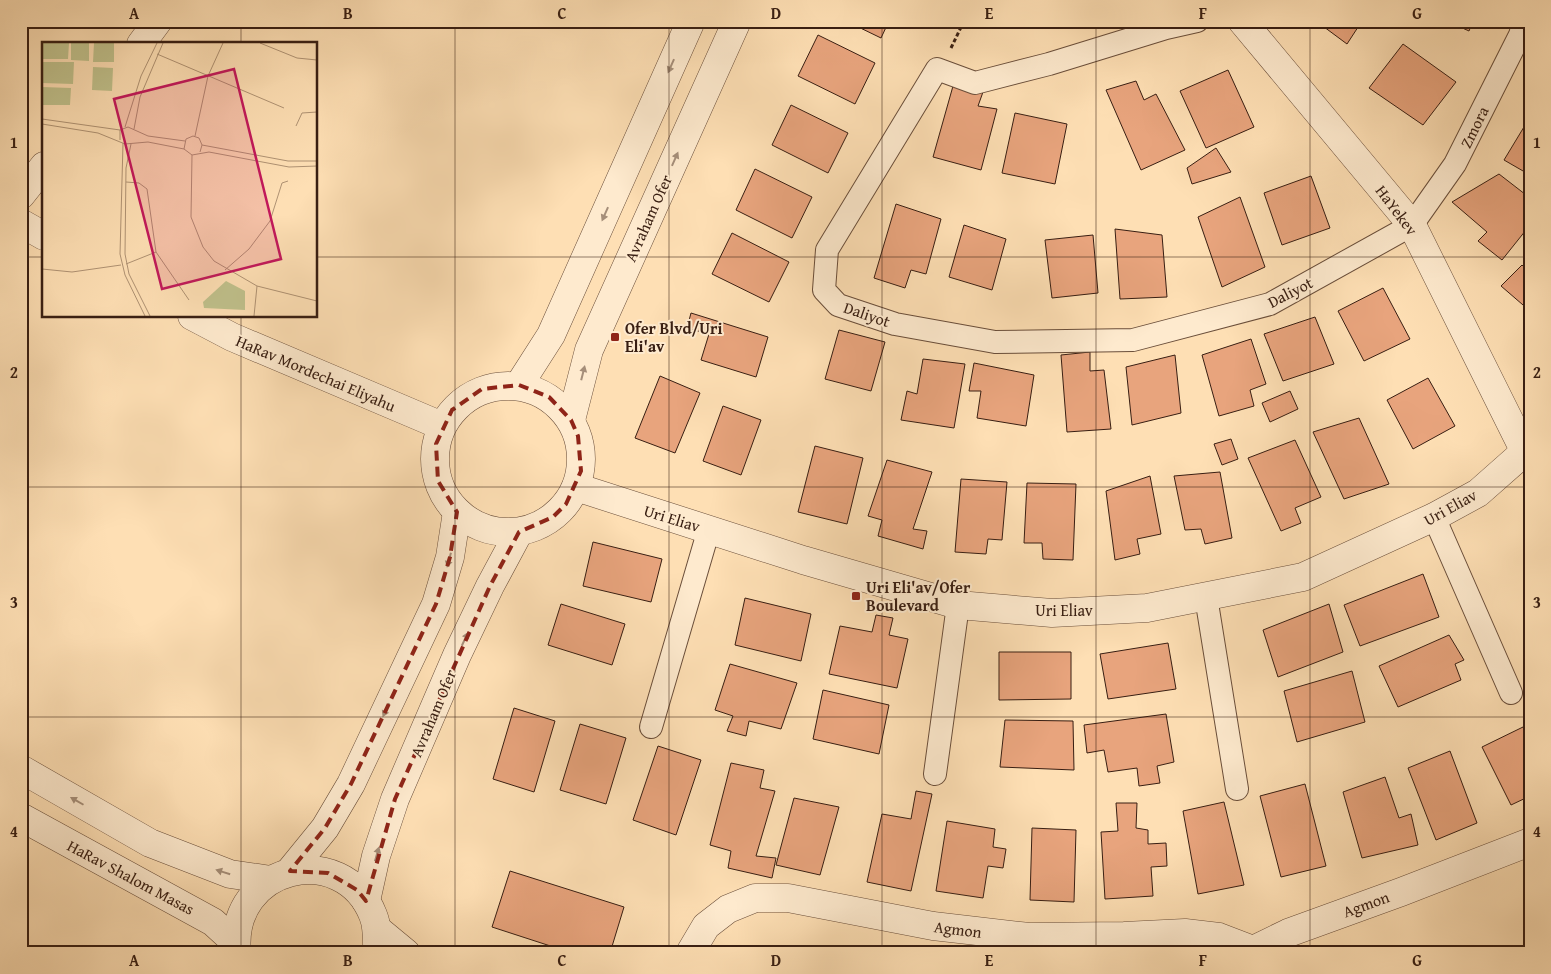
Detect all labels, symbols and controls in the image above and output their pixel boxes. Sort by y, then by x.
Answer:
text: A [129,1,140,25]
text: B [343,1,353,25]
text: C [557,1,567,25]
text: D [771,1,781,25]
text: E [985,1,994,25]
text: F [1199,1,1207,25]
text: G [1412,1,1422,25]
inset map [42,42,318,318]
one-way arrow [667,59,675,73]
street label: Zmora [1454,102,1495,152]
text: 1 [10,130,18,154]
text: 1 [1533,130,1541,154]
one-way arrow [671,152,679,166]
street label: Avraham Ofer [618,170,678,265]
street label: HaYekev [1370,180,1424,240]
one-way arrow [601,207,609,221]
street label: Daliyot [1263,270,1317,314]
street label: Daliyot [841,295,894,333]
place label: Ofer Blvd/Uri Eli'av [625,316,722,358]
street label: HaRav Mordechai Eliyahu [232,328,400,418]
marker: Ofer Blvd/Uri Eli'av [609,331,621,343]
text: 2 [10,360,18,384]
text: 2 [1533,360,1541,384]
one-way arrow [579,365,587,380]
street label: Uri Eliav [1419,483,1481,531]
street label: Uri Eliav [641,498,703,538]
one-way arrow [445,553,453,568]
place label: Uri Eli'av/Ofer Boulevard [866,575,971,617]
text: 3 [10,590,18,614]
marker: Uri Eli'av/Ofer Boulevard [850,590,862,602]
text: 3 [1533,590,1541,614]
street label: Uri Eliav [1035,598,1093,622]
one-way arrow [461,632,469,646]
street label: Avraham Ofer [404,665,462,760]
one-way arrow [382,703,390,717]
one-way arrow [71,797,84,806]
text: 4 [10,819,18,843]
text: 4 [1533,819,1541,843]
street label: HaRav Shalom Masas [63,833,199,921]
one-way arrow [374,846,382,861]
one-way arrow [216,867,231,875]
street label: Agmon [1339,885,1393,923]
street label: Agmon [933,914,983,944]
text: A [129,948,140,972]
text: B [343,948,353,972]
text: C [557,948,567,972]
text: D [771,948,781,972]
text: E [985,948,994,972]
text: F [1199,948,1207,972]
text: G [1412,948,1422,972]

